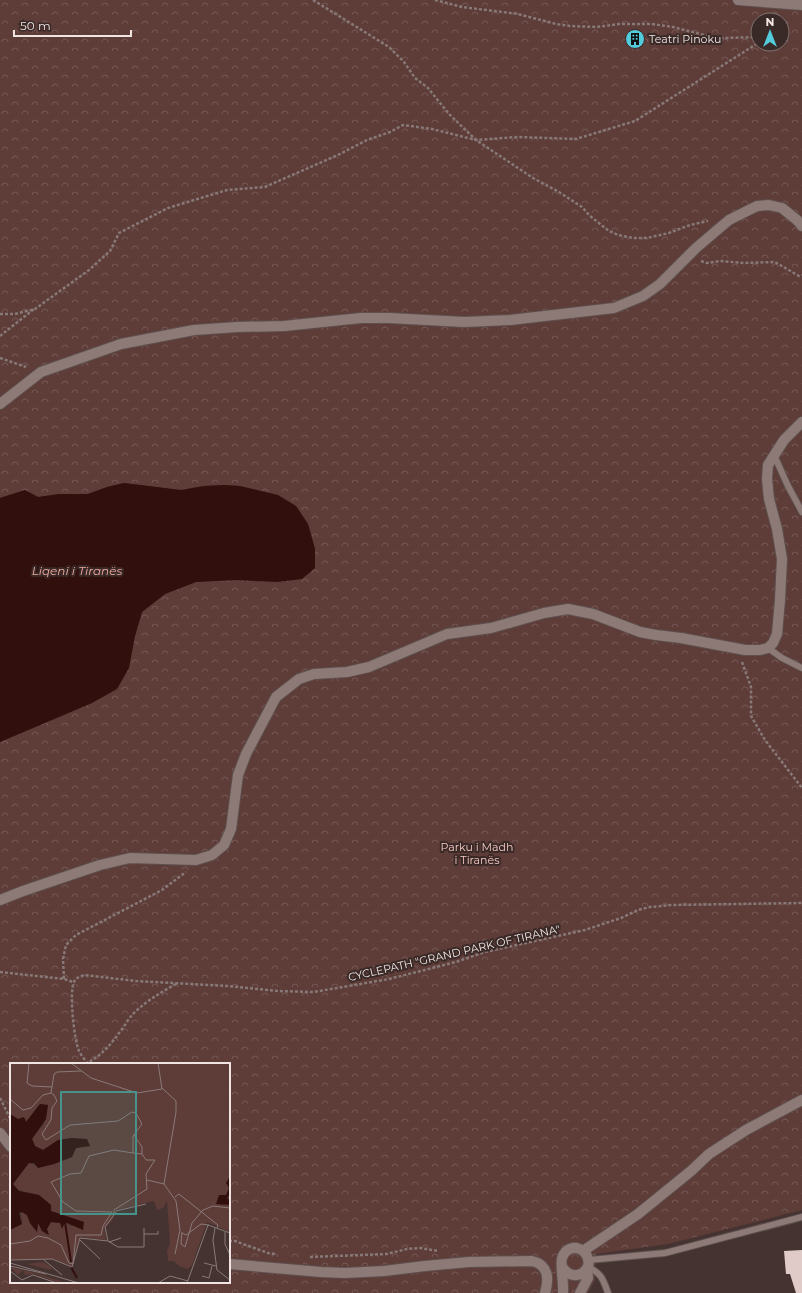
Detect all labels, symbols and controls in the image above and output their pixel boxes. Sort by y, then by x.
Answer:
scale bar [14,12,131,38]
north arrow [750,12,790,52]
text: N [766,15,774,29]
text: 50 m [20,18,51,33]
building icon: Teatri Pinoku [624,28,646,50]
place label: Teatri Pinoku [649,32,721,46]
water label: Liqeni i Tiranës [32,563,122,578]
park label: Parku i Madh i Tiranës [440,840,514,867]
street label: CYCLEPATH "GRAND PARK OF TIRANA" [347,922,561,984]
inset map [10,1063,230,1283]

